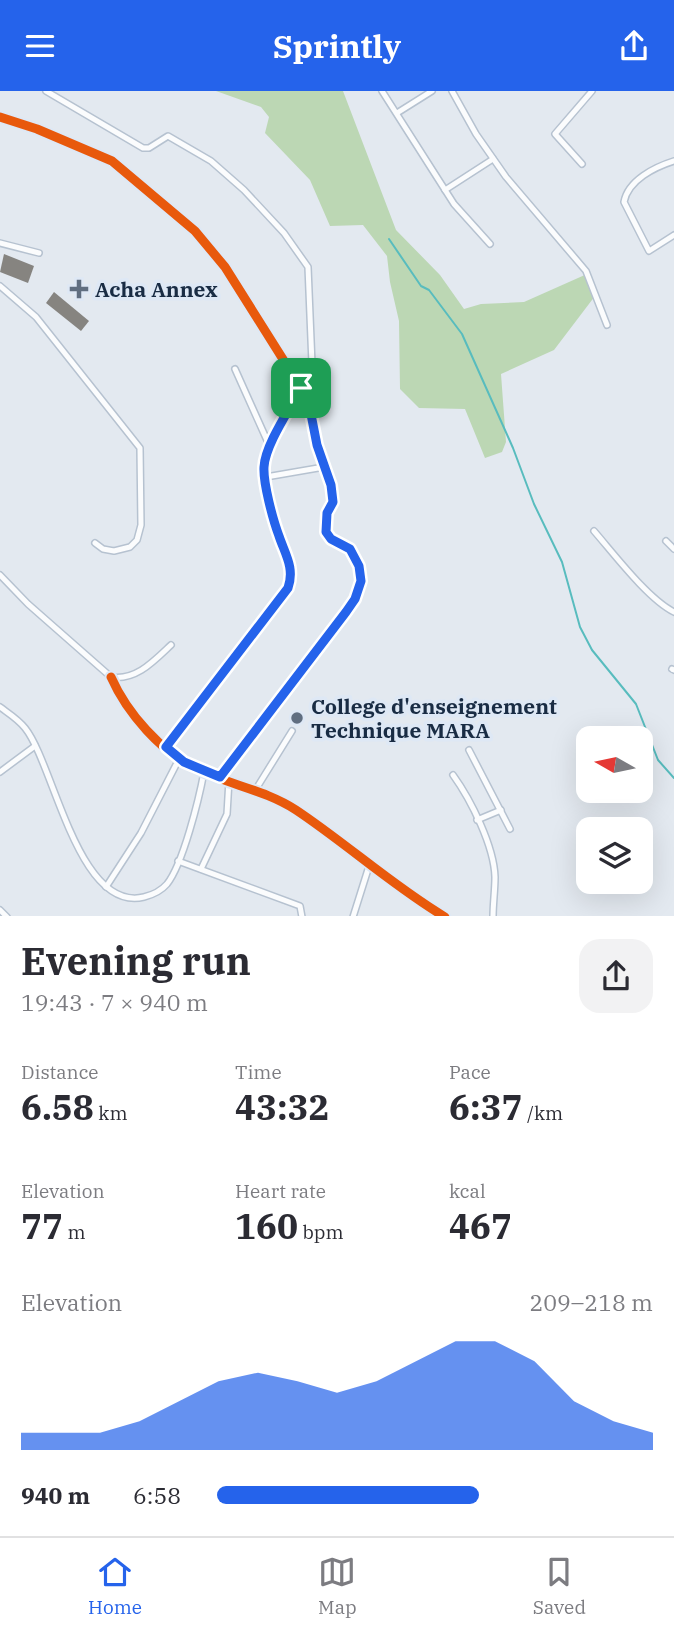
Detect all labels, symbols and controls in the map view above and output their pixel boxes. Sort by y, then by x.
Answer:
text: Sprintly [273,25,401,67]
icon: menu [21,27,59,65]
icon: share [615,27,653,65]
place label: Acha Annex [95,275,218,303]
marker: Acha Annex [69,279,89,299]
pin [271,358,331,418]
icon: arrive [282,369,320,407]
place label: College d'enseignement Technique MARA [311,692,557,744]
marker: College d'enseignement Technique MARA [289,710,305,726]
north arrow [576,726,653,803]
map controls [576,726,653,894]
button: layers [576,817,653,894]
text: Evening run [21,936,251,985]
button: share [579,939,653,1013]
text: 19:43 · 7 × 940 m [21,987,208,1017]
text: Distance [21,1060,99,1084]
text: Time [235,1060,282,1084]
text: Pace [449,1060,491,1084]
text: 6.58 [21,1084,94,1130]
text: 43:32 [235,1084,330,1130]
text: 6:37 [449,1084,523,1130]
text: km [94,1101,128,1125]
text: /km [523,1101,563,1125]
text: Elevation [21,1179,105,1203]
text: Heart rate [235,1179,326,1203]
text: kcal [449,1179,486,1203]
text: 77 [21,1203,63,1249]
text: 160 [235,1203,298,1249]
text: 467 [449,1203,512,1249]
text: m [63,1220,86,1244]
text: bpm [298,1220,344,1244]
text: Elevation [21,1287,122,1317]
text: 209–218 m [529,1287,653,1317]
text: 940 m [21,1480,90,1510]
text: 6:58 [133,1480,181,1510]
tab: Home [88,1553,142,1619]
tab: Map [318,1553,357,1619]
tab: Saved [533,1553,586,1619]

